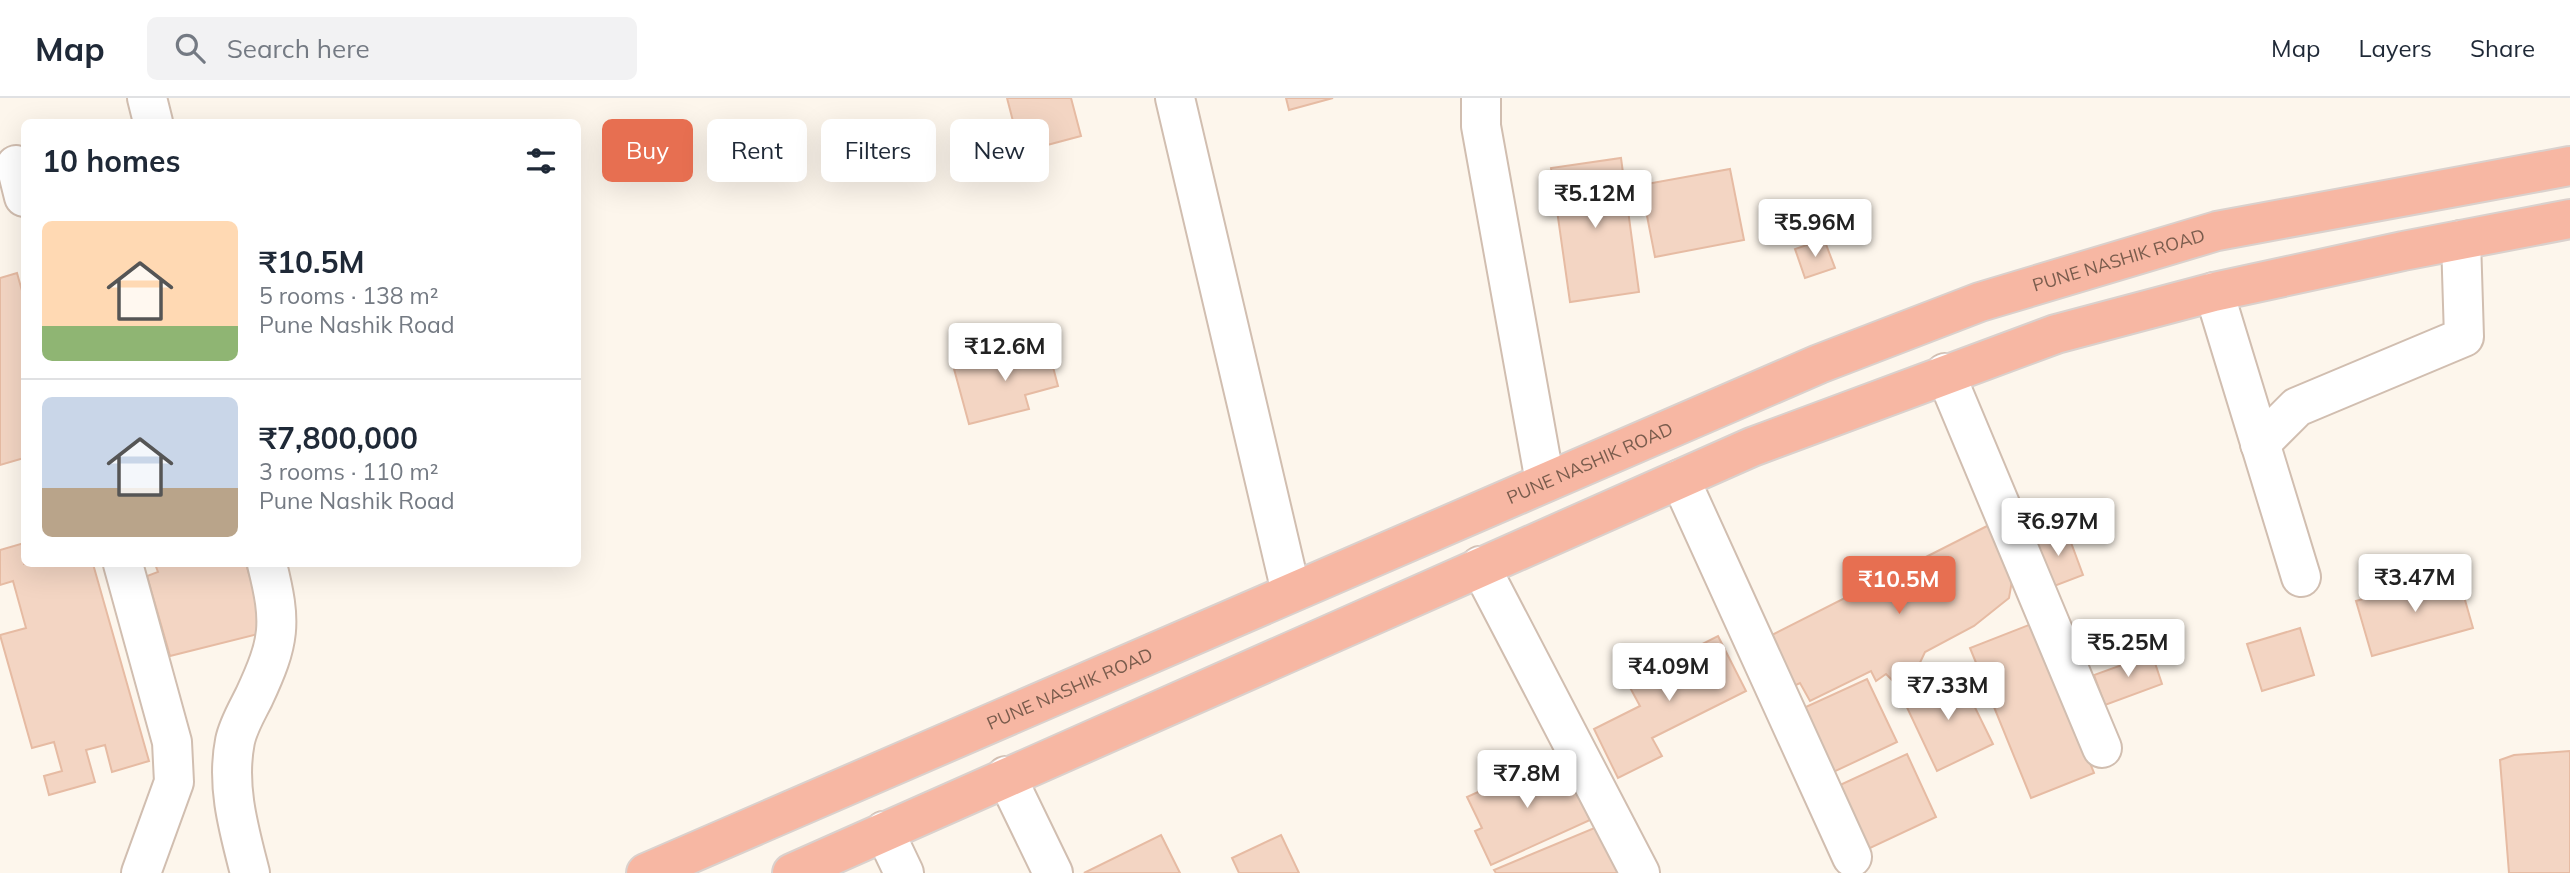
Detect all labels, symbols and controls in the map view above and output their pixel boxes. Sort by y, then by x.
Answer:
search box [147,17,637,80]
text: Map [35,28,105,69]
icon: search [171,29,209,67]
text: Search here [227,32,370,65]
text: Map [2271,33,2320,63]
text: Layers [2358,33,2432,63]
text: Share [2470,33,2535,63]
chip: Buy [602,119,693,182]
chip: Rent [707,119,807,182]
chip: Filters [821,119,936,182]
chip: New [950,119,1049,182]
text: 10 homes [42,142,181,180]
icon: filters [522,142,560,180]
pin: ₹5.12M [1538,170,1652,230]
text: ₹5.12M [1555,178,1635,207]
pin: ₹5.96M [1758,200,1872,259]
text: ₹5.96M [1775,207,1855,236]
street label: PUNE NASHIK ROAD [2030,223,2207,297]
text: ₹10.5M [259,243,365,281]
icon: home [98,249,182,333]
text: 5 rooms · 138 m² [259,281,439,310]
text: Pune Nashik Road [259,310,455,339]
pin: ₹12.6M [948,324,1062,383]
text: ₹12.6M [965,331,1045,360]
street label: PUNE NASHIK ROAD [1503,417,1676,509]
text: ₹7,800,000 [259,419,418,457]
icon: home [98,425,182,509]
text: 3 rooms · 110 m² [259,457,439,486]
text: Pune Nashik Road [259,486,455,515]
pin: ₹6.97M [2001,498,2115,558]
text: ₹6.97M [2018,506,2098,535]
pin: ₹3.47M [2358,554,2472,614]
pin: ₹10.5M [1842,556,1956,616]
text: ₹3.47M [2375,562,2455,591]
text: ₹10.5M [1859,564,1939,593]
pin: ₹5.25M [2071,620,2185,679]
text: ₹5.25M [2088,627,2168,656]
street label: PUNE NASHIK ROAD [983,643,1156,735]
pin: ₹4.09M [1612,644,1726,703]
text: ₹4.09M [1629,651,1709,680]
pin: ₹7.33M [1891,662,2005,722]
text: ₹7.33M [1908,670,1988,699]
pin: ₹7.8M [1478,750,1576,810]
text: ₹7.8M [1493,758,1561,787]

